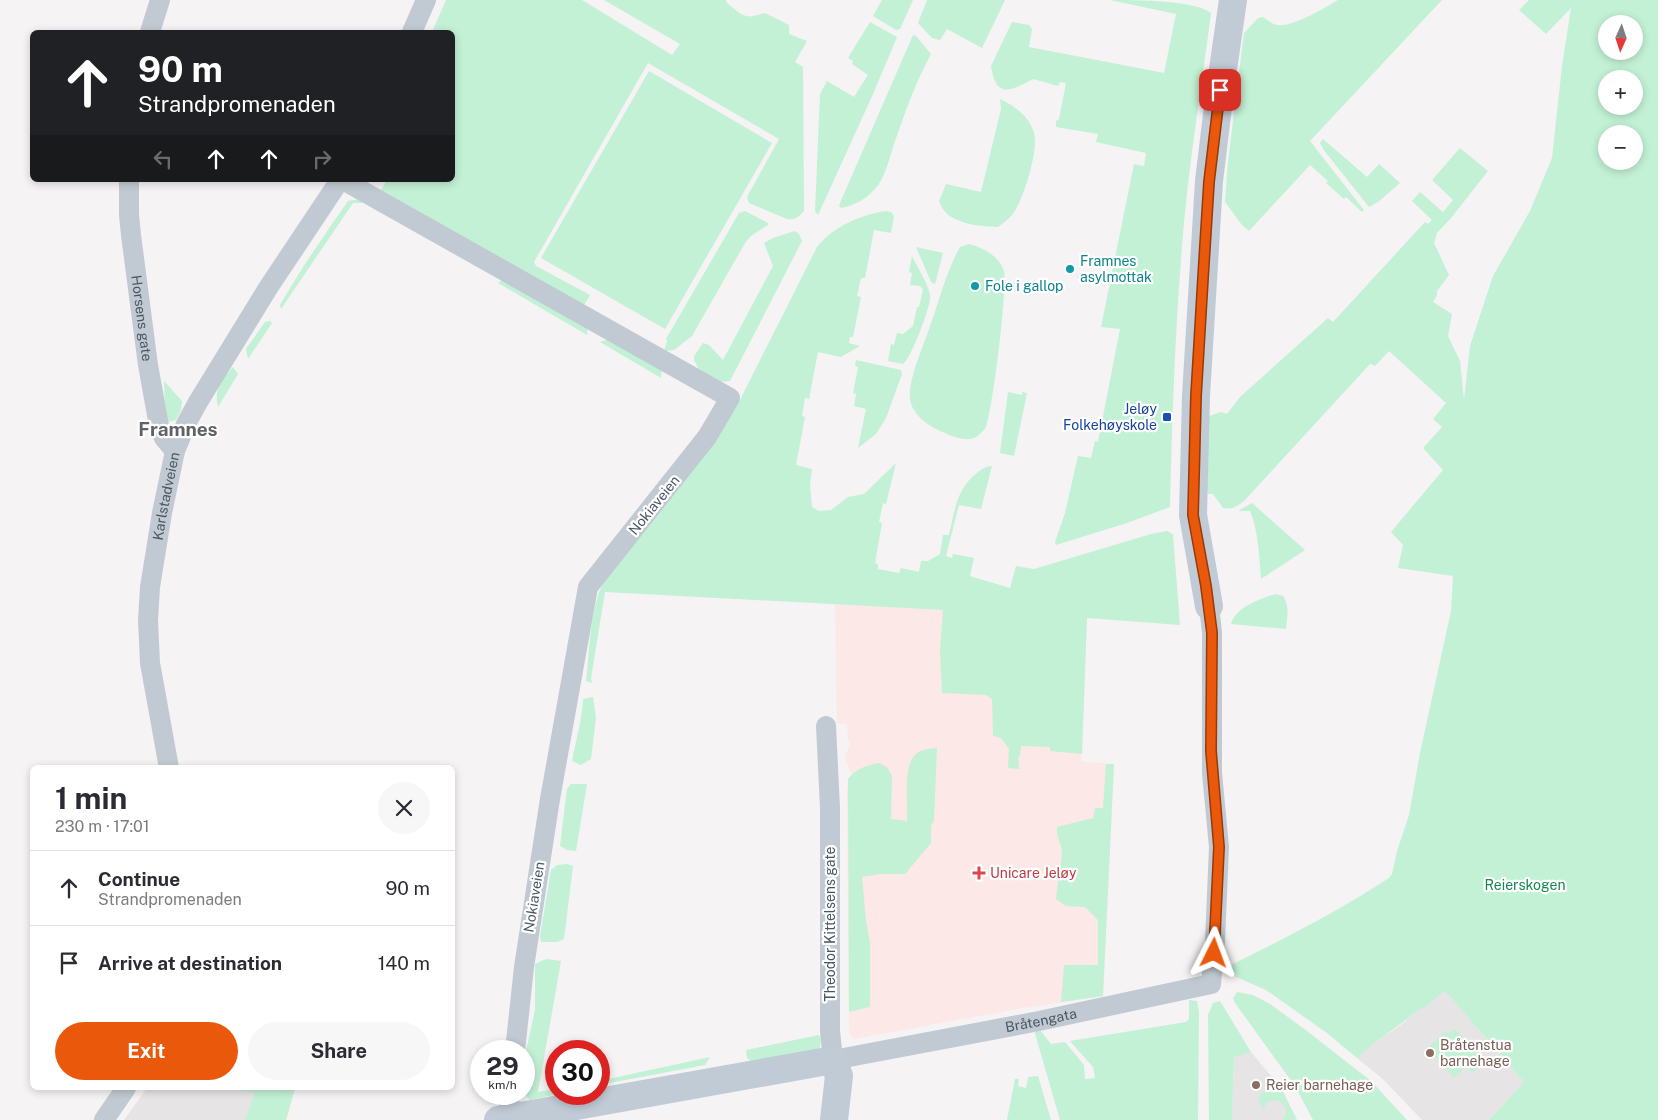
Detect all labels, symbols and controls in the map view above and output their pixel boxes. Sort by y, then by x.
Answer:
north arrow [1598,15,1642,60]
map controls [1598,15,1643,170]
text: 90 m [138,49,223,90]
icon: ahead [55,50,120,115]
pin [1199,69,1241,111]
button: + [1598,70,1643,115]
icon: arrive [1206,76,1234,104]
text: Strandpromenaden [138,91,336,117]
button: − [1598,125,1643,170]
icon: left [149,145,177,173]
icon: ahead [202,145,230,173]
icon: ahead [255,145,283,173]
icon: right [308,145,336,173]
place label: Framnes asylmottak [1080,253,1152,285]
marker: Framnes asylmottak [1064,263,1076,275]
street label: Horsens gate [128,274,155,362]
place label: Fole i gallop [985,278,1063,294]
marker: Fole i gallop [969,280,981,292]
place label: Jeløy Folkehøyskole [1063,401,1157,433]
marker: Jeløy Folkehøyskole [1161,411,1173,423]
district label: Framnes [138,418,218,440]
street label: Karlstadveien [150,451,183,541]
street label: Nokiaveien [625,472,683,538]
text: 1 min [55,780,127,816]
button: close [378,782,430,834]
text: 230 m · 17:01 [55,817,149,836]
street label: Theodor Kittelsens gate [822,846,838,1001]
street label: Nokiaveien [521,860,547,934]
place label: Unicare Jeløy [990,865,1077,881]
marker: Unicare Jeløy [972,866,986,880]
text: Continue [98,868,180,890]
icon: ahead [55,874,83,902]
text: 90 m [386,877,430,899]
park label: Reierskogen [1485,877,1565,893]
text: Strandpromenaden [98,890,242,909]
position arrow [1187,926,1239,978]
icon: arrive [55,949,83,977]
text: Arrive at destination [98,952,282,974]
text: 140 m [378,952,430,974]
street label: Bråtengata [1004,1005,1078,1035]
button: Exit [55,1022,238,1080]
button: Share [248,1022,430,1080]
place label: Bråtenstua barnehage [1440,1037,1511,1069]
speed limit sign: 30 [545,1040,610,1105]
marker: Bråtenstua barnehage [1424,1047,1436,1059]
text: 29 [486,1051,519,1081]
place label: Reier barnehage [1266,1077,1373,1093]
text: km/h [488,1078,517,1092]
marker: Reier barnehage [1250,1079,1262,1091]

